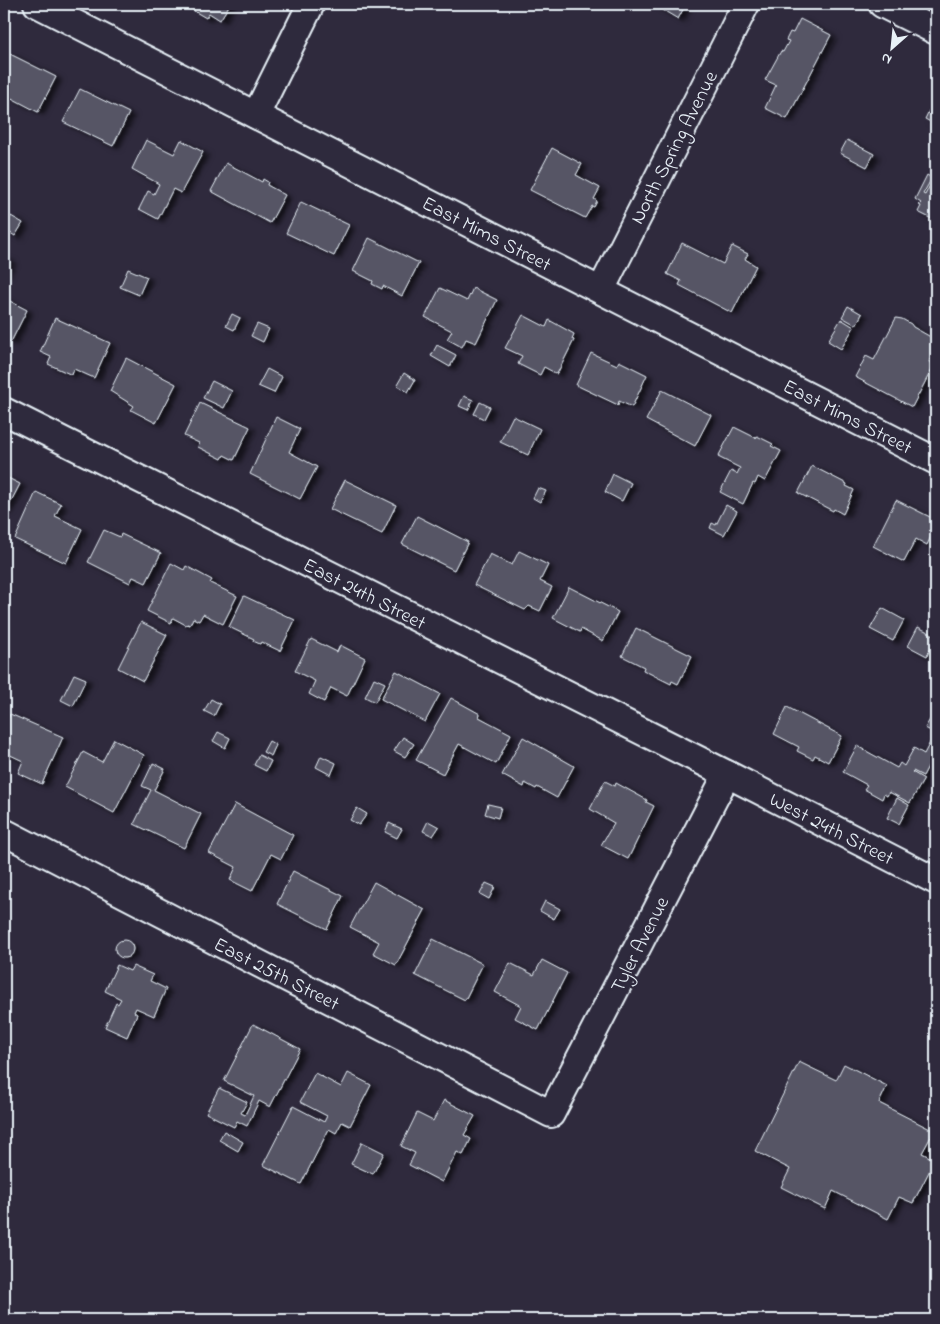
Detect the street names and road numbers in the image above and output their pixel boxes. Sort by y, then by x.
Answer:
street label: North Spring Avenue [624,66,727,230]
street label: East Mims Street [416,190,556,280]
street label: East Mims Street [777,373,917,463]
street label: East 24th Street [297,552,431,639]
street label: West 24th Street [764,786,898,874]
street label: Tyler Avenue [605,892,678,998]
street label: East 25th Street [208,931,344,1020]

